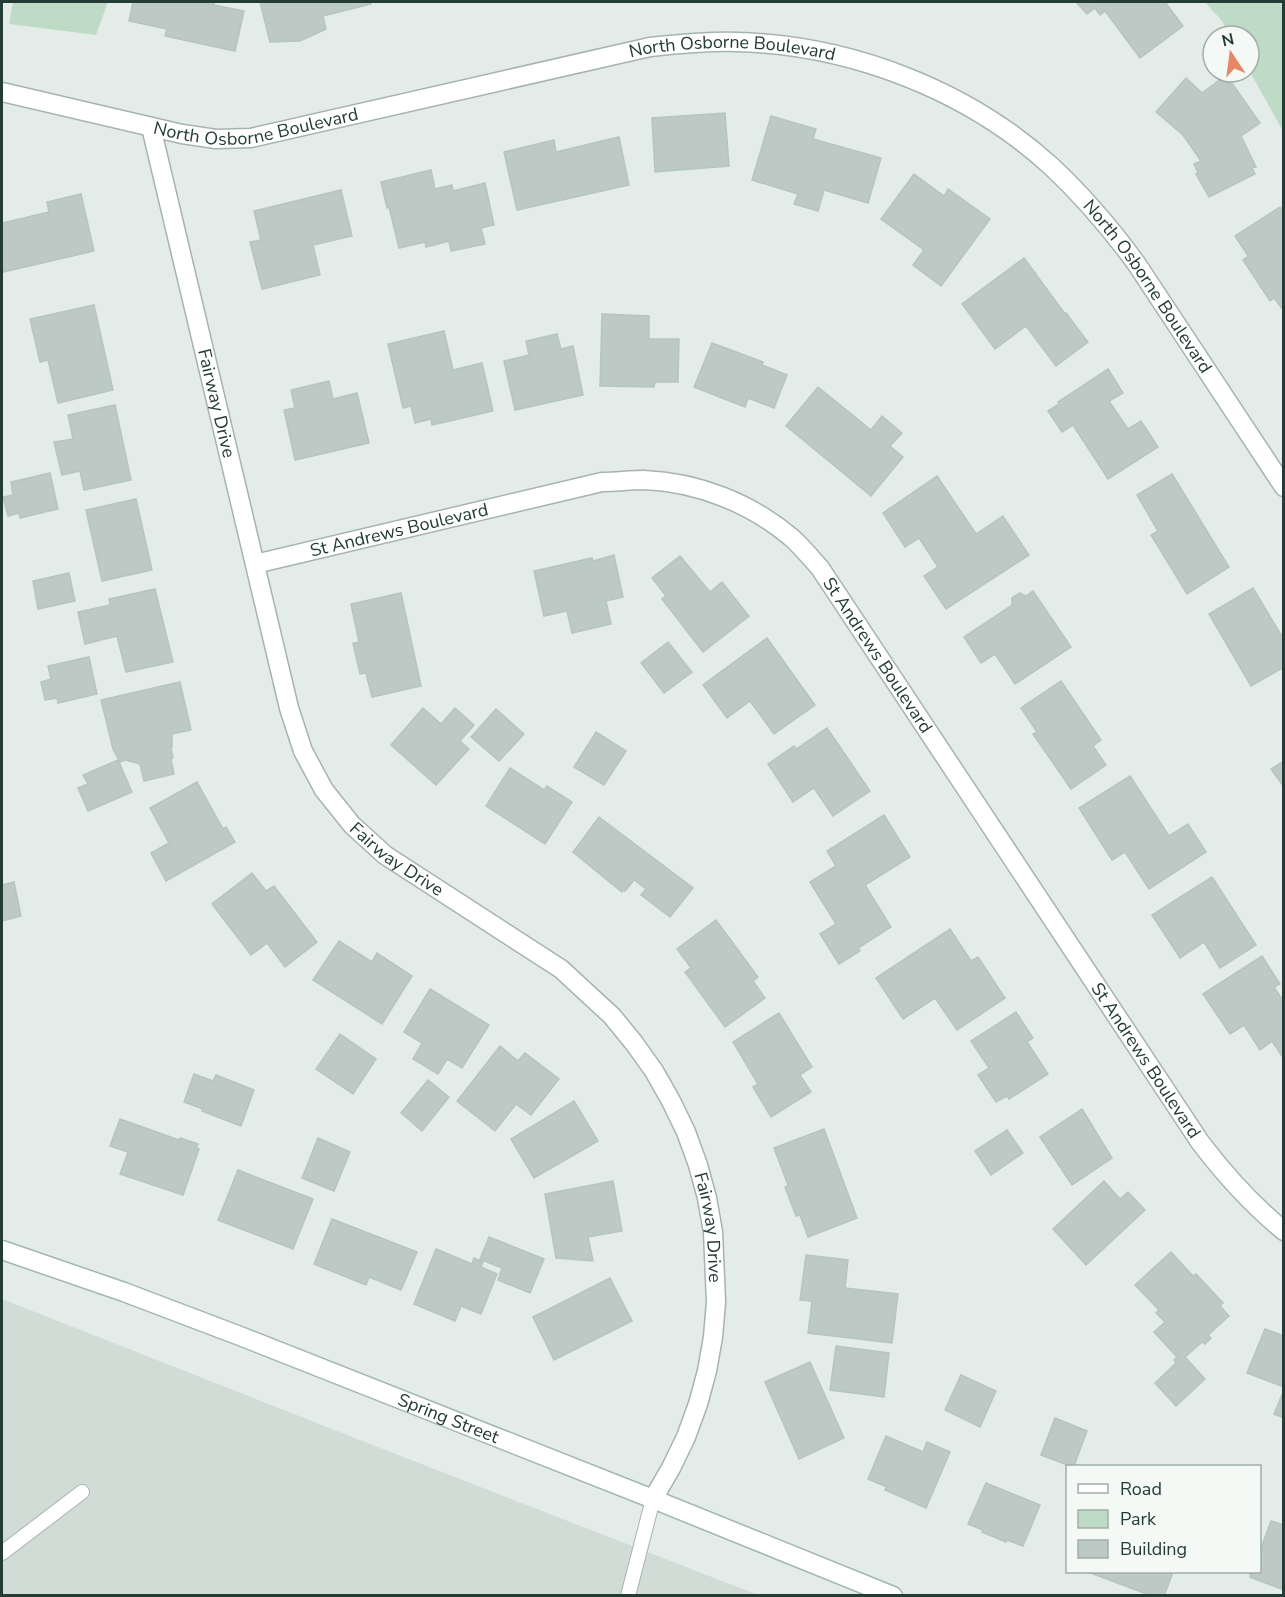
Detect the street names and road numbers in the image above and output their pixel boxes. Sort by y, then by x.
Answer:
street label: North Osborne Boulevard [626,30,838,66]
street label: North Osborne Boulevard [151,102,361,151]
street label: North Osborne Boulevard [1078,194,1217,378]
street label: Fairway Drive [192,346,241,460]
street label: St Andrews Boulevard [307,497,491,563]
street label: St Andrews Boulevard [817,572,938,738]
street label: Fairway Drive [345,817,448,902]
street label: St Andrews Boulevard [1086,978,1206,1143]
street label: Fairway Drive [689,1170,727,1283]
street label: Spring Street [394,1387,503,1449]

